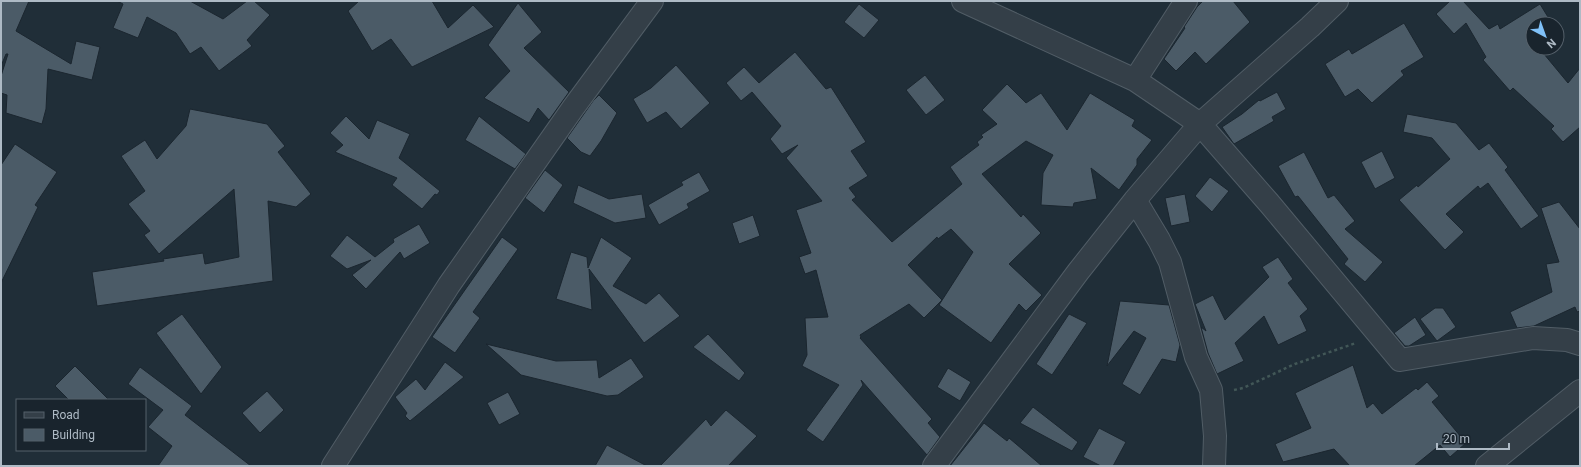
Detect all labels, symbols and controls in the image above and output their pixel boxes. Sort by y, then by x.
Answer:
north arrow [1525,16,1565,56]
text: N [1544,36,1558,51]
legend [16,399,146,451]
text: Road [52,408,80,422]
scale bar [1437,425,1509,451]
text: Building [52,428,95,442]
text: 20 m [1443,432,1470,446]

